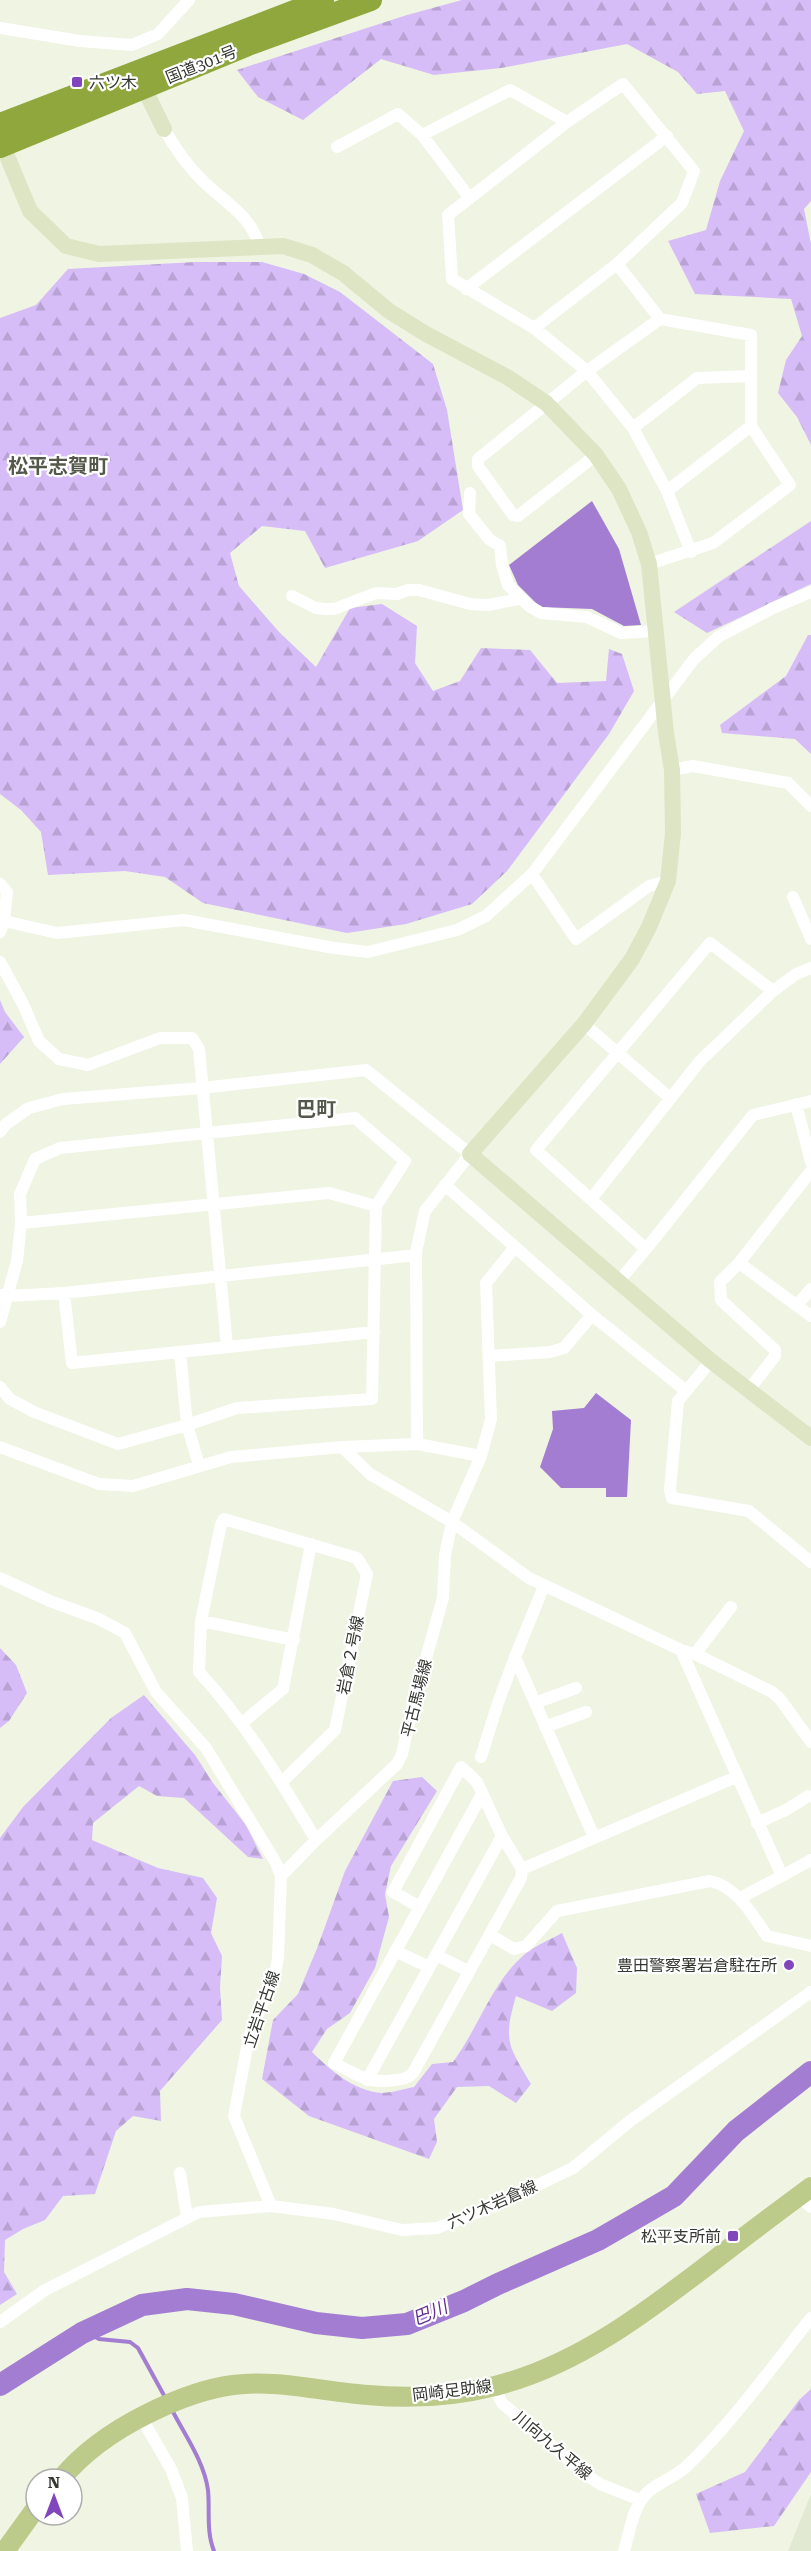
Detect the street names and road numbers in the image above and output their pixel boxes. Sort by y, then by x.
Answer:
street label: 国道301号 [163,42,239,87]
street label: 岩倉２号線 [334,1614,367,1696]
street label: 平古馬場線 [398,1657,435,1739]
street label: 立岩平古線 [239,1968,283,2050]
street label: 六ツ木岩倉線 [444,2176,540,2233]
street label: 岡崎足助線 [411,2376,493,2405]
street label: 川向九久平線 [510,2407,596,2484]

